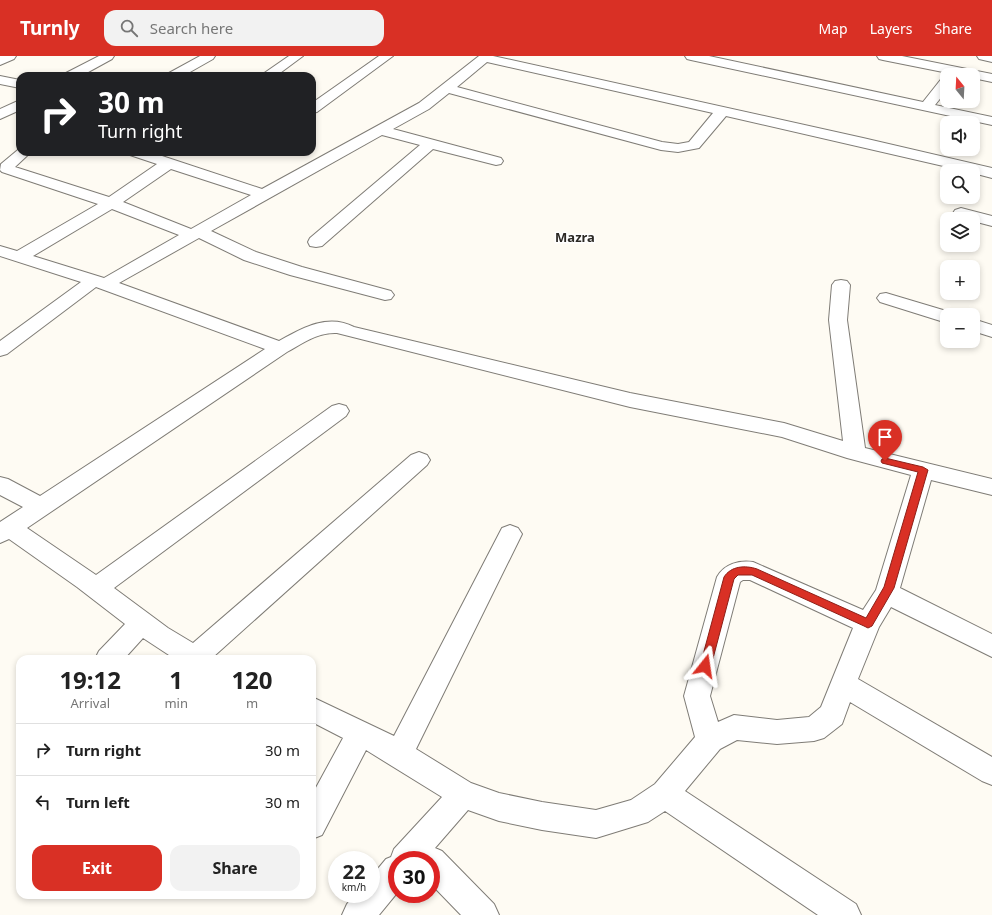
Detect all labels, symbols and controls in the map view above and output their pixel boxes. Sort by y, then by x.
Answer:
search box [104,10,384,46]
text: Turnly [20,15,80,41]
icon: search [118,17,140,39]
text: Search here [150,18,233,38]
text: Map [819,19,848,38]
text: Layers [870,19,912,38]
text: Share [934,19,972,38]
north arrow [940,68,980,108]
map controls [940,68,980,348]
text: 30 m [98,83,165,121]
icon: right [32,88,84,140]
button: sound [940,116,980,156]
text: Turn right [98,119,182,143]
button: search [940,164,980,204]
button: layers [940,212,980,252]
district label: Mazra [555,228,595,246]
button: + [940,260,980,300]
button: − [940,308,980,348]
pin [868,420,902,461]
icon: arrive [874,426,896,448]
position arrow [684,645,726,687]
text: 19:12 [59,663,121,696]
text: 1 [169,663,183,696]
text: 120 [231,663,273,696]
text: Arrival [70,694,110,712]
text: min [164,694,188,712]
text: m [246,694,258,712]
icon: right [32,739,54,761]
text: Turn right [66,740,141,760]
text: 30 m [265,740,300,760]
icon: left [32,791,54,813]
text: Turn left [66,792,130,812]
text: 30 m [265,792,300,812]
button: Exit [32,845,162,891]
button: Share [170,845,300,891]
speed limit sign: 30 [388,851,440,903]
text: 22 [343,858,365,885]
text: km/h [342,880,366,894]

